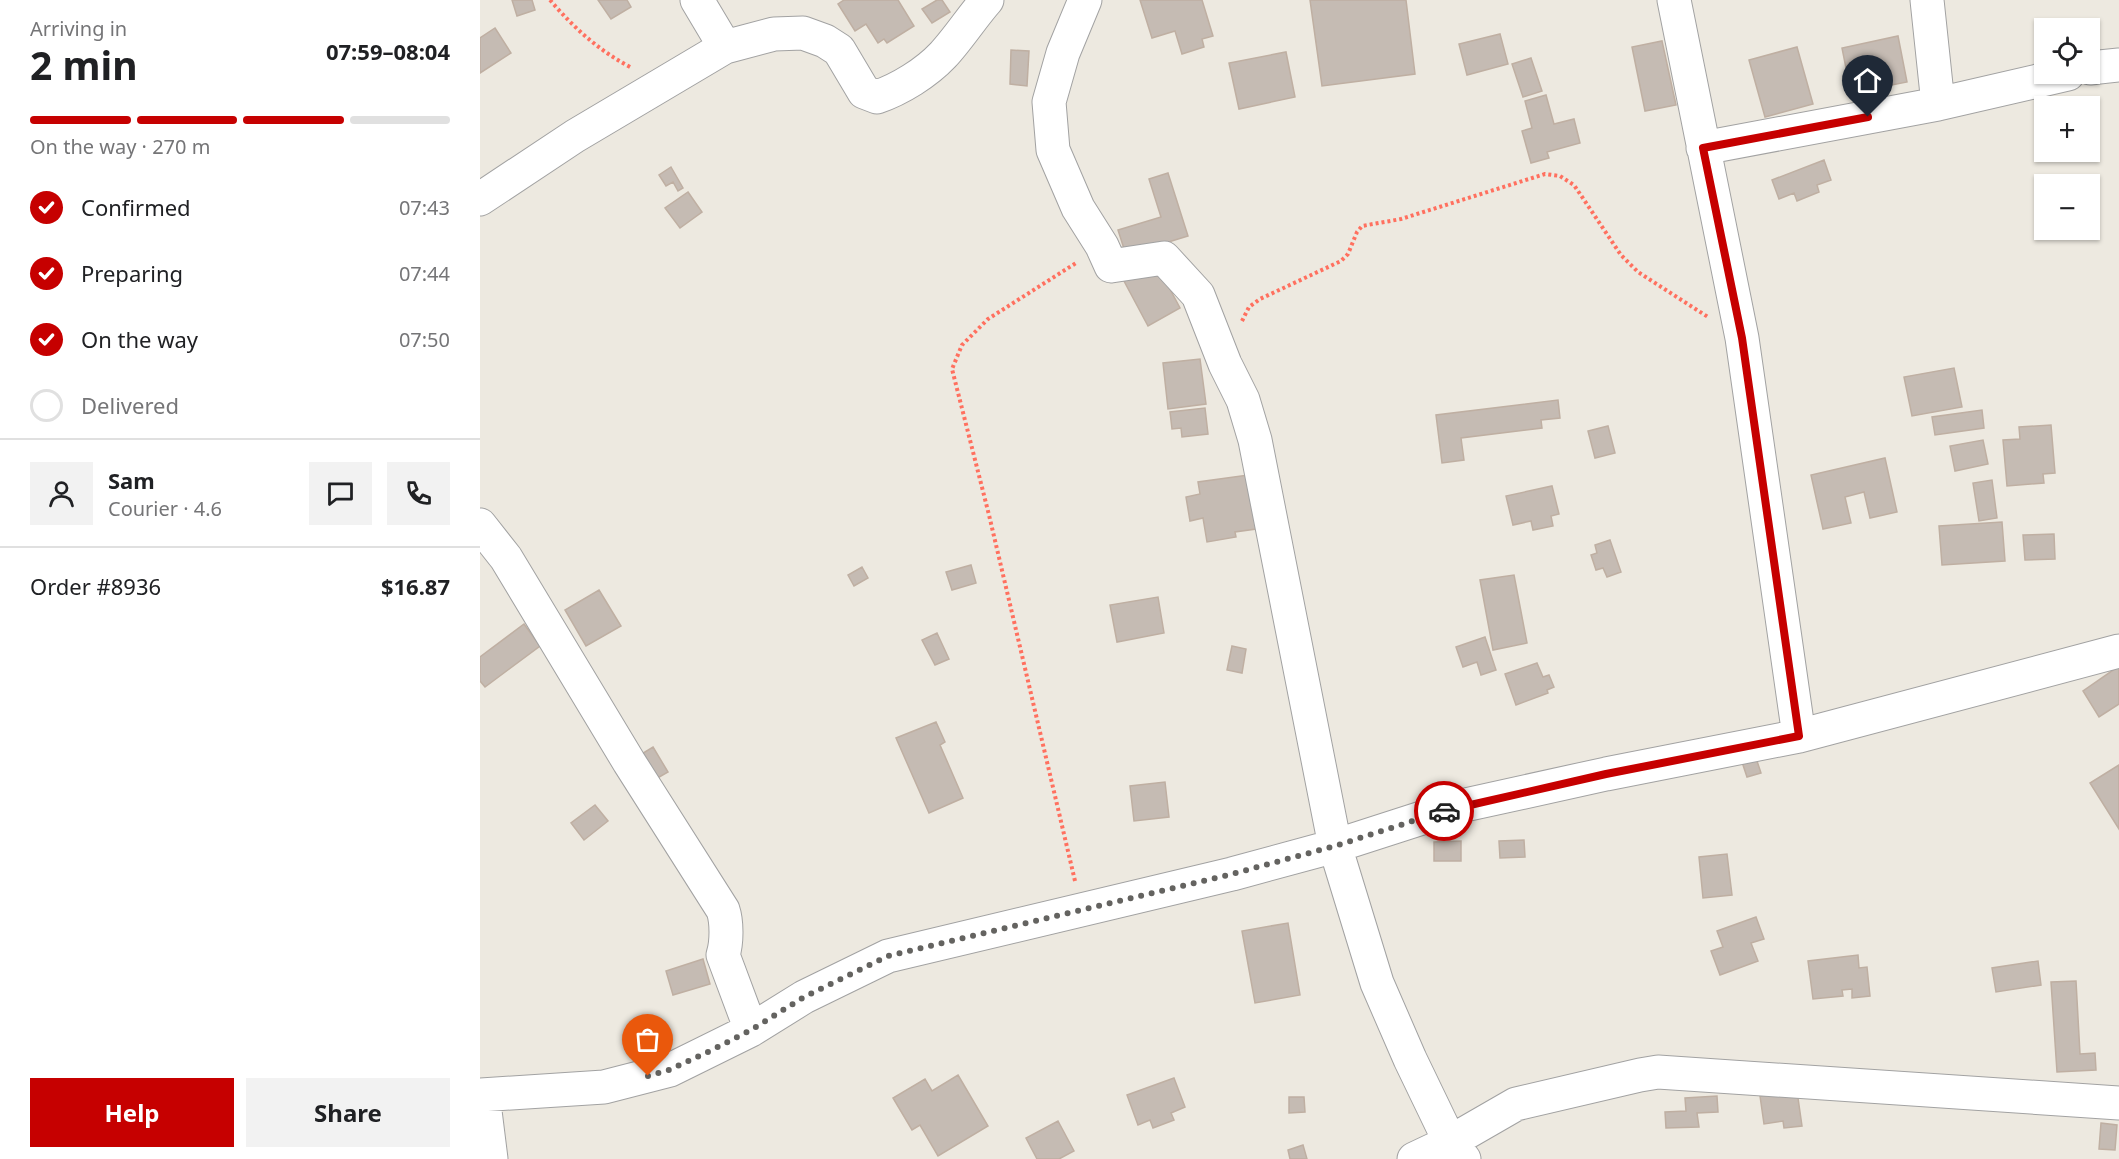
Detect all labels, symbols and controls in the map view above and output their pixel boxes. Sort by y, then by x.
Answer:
text: Arriving in [30,15,127,42]
map controls [2034,18,2100,240]
button: locate [2034,18,2100,84]
text: 07:59–08:04 [326,36,450,66]
text: 2 min [30,38,137,91]
pin [1842,55,1893,117]
icon: home [1851,64,1884,97]
button: + [2034,96,2100,162]
text: On the way · 270 m [30,133,210,160]
button: − [2034,174,2100,240]
icon: check [30,191,63,224]
text: Confirmed [81,192,191,222]
text: 07:43 [399,194,450,221]
icon: check [30,257,63,290]
text: Preparing [81,258,183,288]
text: 07:44 [399,260,450,287]
icon: check [30,323,63,356]
text: On the way [81,324,198,354]
text: 07:50 [399,326,450,353]
text: Delivered [81,390,179,420]
button: person [30,462,93,525]
button: chat [309,462,372,525]
button: phone [387,462,450,525]
text: Sam [108,465,155,495]
text: Courier · 4.6 [108,495,222,522]
text: Order #8936 [30,571,161,601]
text: $16.87 [381,571,450,601]
courier [1414,781,1474,841]
icon: car [1428,795,1461,828]
pin [622,1014,673,1076]
icon: bag [631,1023,664,1056]
button: Help [30,1078,234,1147]
button: Share [246,1078,450,1147]

